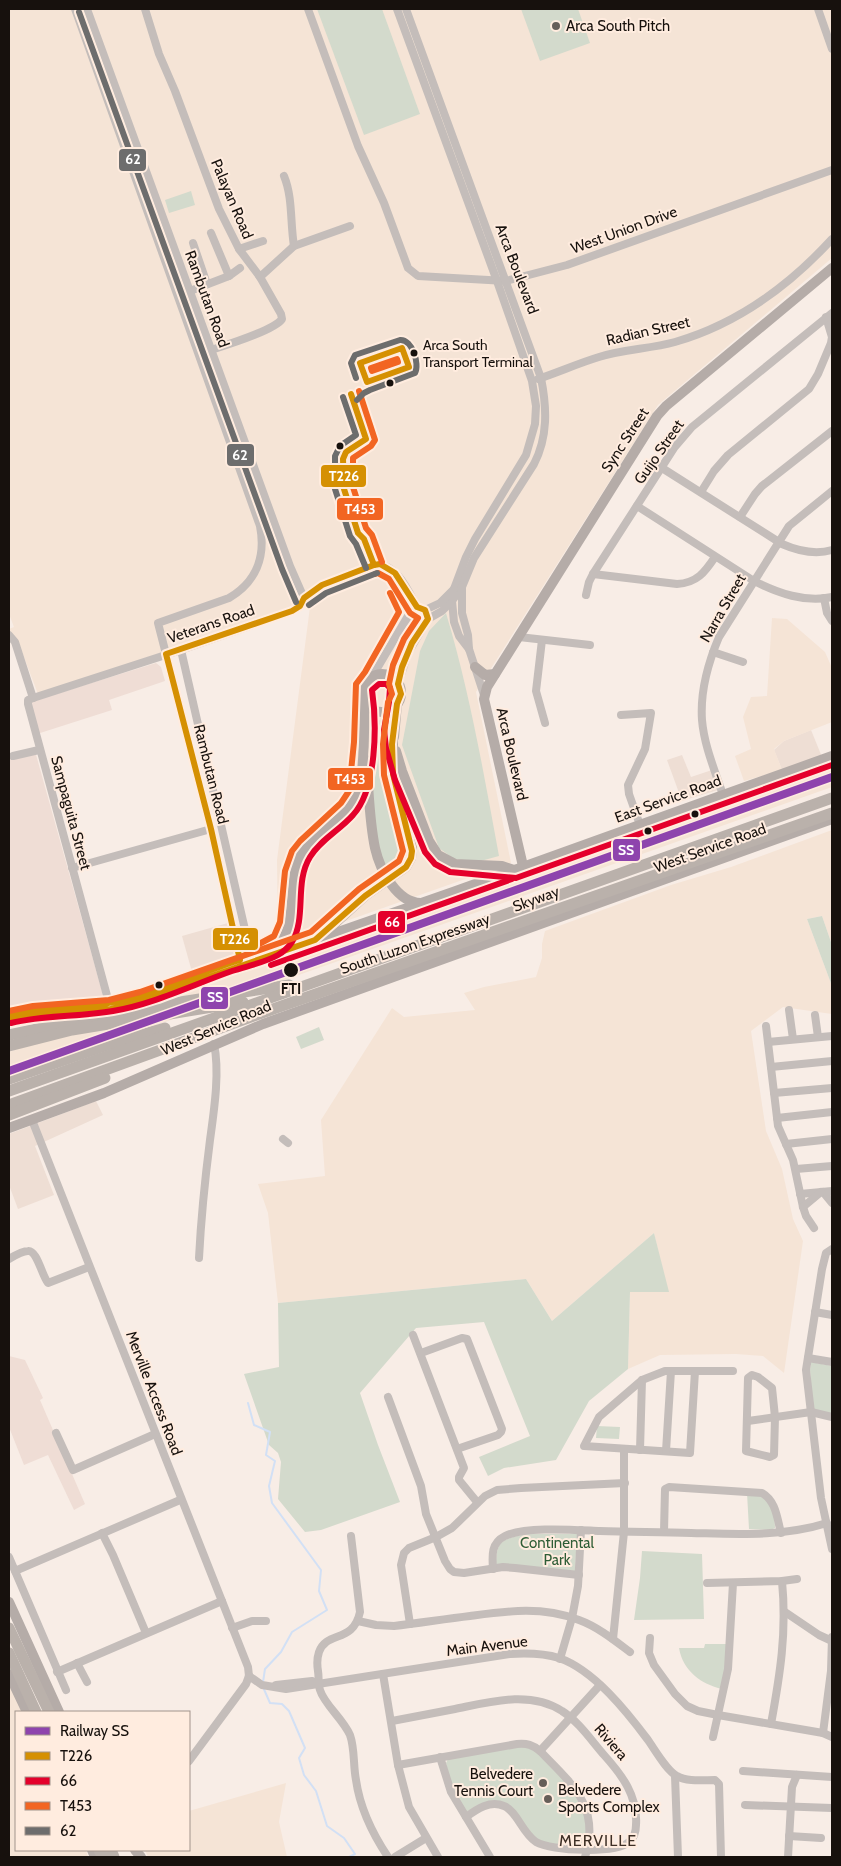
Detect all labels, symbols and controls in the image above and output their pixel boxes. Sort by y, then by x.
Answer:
place label: Arca South Pitch [566,17,670,35]
marker: Arca South Pitch [550,20,562,32]
line badge: 62 [118,148,147,172]
text: 62 [125,150,141,168]
street label: Palayan Road [207,156,257,242]
street label: West Union Drive [568,202,680,258]
street label: Arca Boulevard [492,222,542,316]
street label: Rambutan Road [181,248,233,350]
street label: Radian Street [604,313,692,349]
place label: Arca South Transport Terminal [423,336,533,371]
marker: Arca South Transport Terminal [409,348,419,358]
unlabelled marker [385,378,395,388]
street label: Sync Street [598,404,652,476]
street label: Guijo Street [630,416,688,488]
unlabelled marker [335,441,345,451]
line badge: 62 [226,443,255,467]
text: 62 [232,446,248,464]
line badge: T226 [320,464,367,488]
text: T226 [329,467,359,485]
line badge: T453 [336,497,384,521]
text: T453 [345,500,375,518]
street label: Narra Street [696,571,750,645]
street label: Veterans Road [165,601,257,647]
street label: Arca Boulevard [493,706,531,802]
street label: Rambutan Road [190,722,232,826]
street label: Sampaguita Street [47,754,95,872]
line badge: T453 [327,767,374,791]
text: T453 [335,770,365,788]
street label: East Service Road [612,771,724,827]
unlabelled marker [690,809,700,819]
street label: West Service Road [651,819,769,877]
unlabelled marker [643,826,653,836]
line badge: SS [612,838,641,862]
text: SS [618,841,634,859]
street label: Skyway [510,882,562,916]
street label: South Luzon Expressway [338,910,493,978]
line badge: 66 [377,910,406,934]
text: 66 [384,913,400,931]
line badge: T226 [212,927,259,951]
text: T226 [220,930,250,948]
marker: FTI [282,961,300,979]
unlabelled marker [154,980,164,990]
place label: FTI [281,980,301,998]
line badge: SS [200,986,229,1010]
text: SS [207,988,223,1006]
street label: West Service Road [158,997,274,1059]
street label: Merville Access Road [122,1328,186,1458]
park label: Continental Park [520,1534,594,1569]
street label: Main Avenue [445,1632,529,1660]
legend [15,1711,190,1851]
street label: Riviera [590,1720,632,1764]
text: Railway SS [60,1722,129,1740]
text: T226 [60,1747,92,1765]
place label: Belvedere Tennis Court [454,1765,533,1800]
text: 66 [60,1772,77,1790]
marker: Belvedere Tennis Court [537,1777,549,1789]
place label: Belvedere Sports Complex [558,1781,660,1816]
marker: Belvedere Sports Complex [542,1793,554,1805]
text: T453 [60,1797,92,1815]
text: 62 [60,1822,77,1840]
district label: MERVILLE [559,1831,637,1850]

